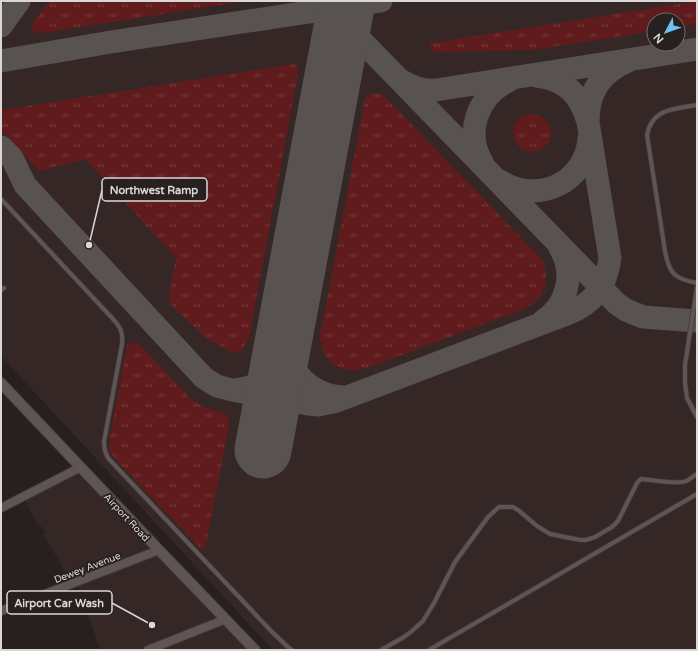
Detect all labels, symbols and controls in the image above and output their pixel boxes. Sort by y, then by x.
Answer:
north arrow [646,12,686,52]
text: N [651,31,667,46]
callout: Northwest Ramp [102,178,207,201]
text: Northwest Ramp [110,184,198,198]
street label: Airport Road [101,491,152,544]
street label: Dewey Avenue [52,550,123,586]
callout: Airport Car Wash [7,591,112,614]
text: Airport Car Wash [14,597,104,611]

